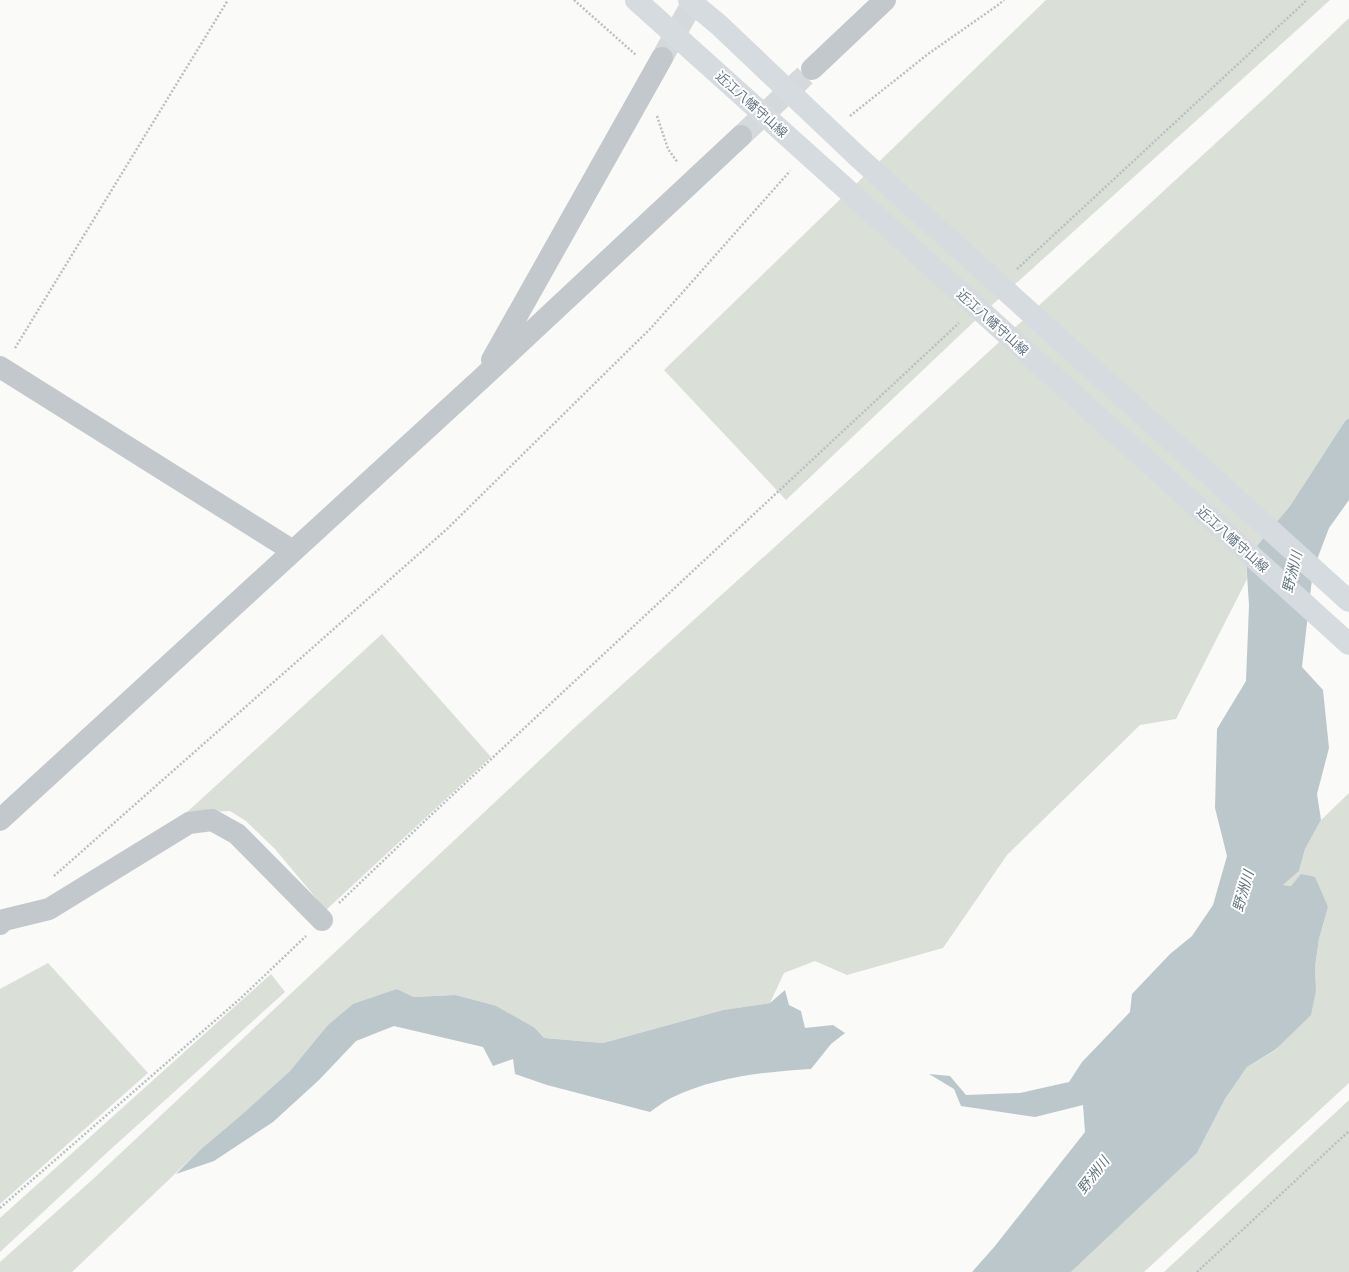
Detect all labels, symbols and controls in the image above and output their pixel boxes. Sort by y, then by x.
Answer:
street label: 近江八幡守山線 [713,68,791,140]
street label: 近江八幡守山線 [954,286,1032,358]
street label: 近江八幡守山線 [1194,503,1272,575]
water label: 野洲川 [1279,548,1306,595]
water label: 野洲川 [1230,867,1258,914]
water label: 野洲川 [1074,1152,1114,1197]

